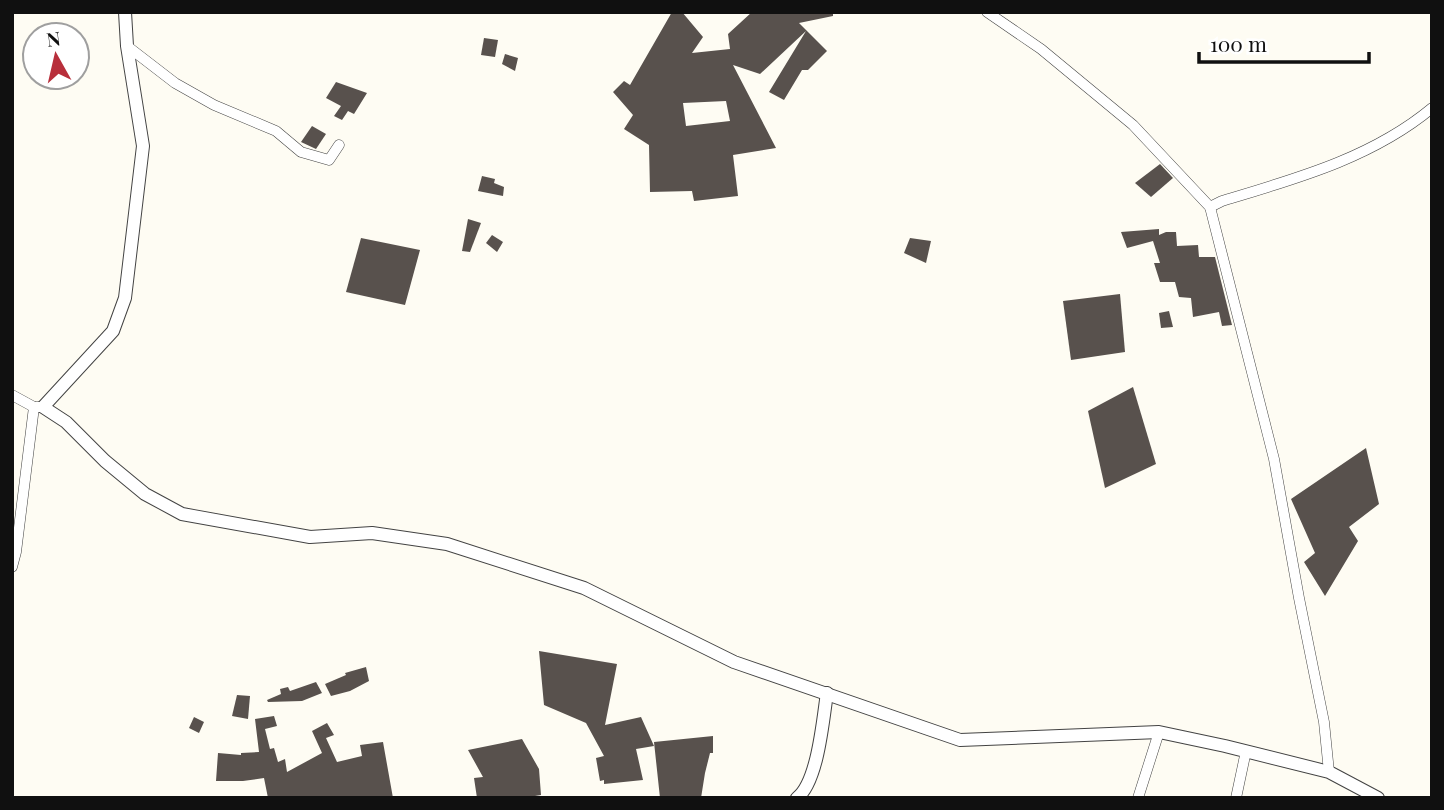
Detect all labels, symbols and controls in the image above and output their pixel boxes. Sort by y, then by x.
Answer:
north arrow [21,21,91,91]
scale bar [1199,21,1369,65]
text: N [45,24,62,52]
text: 100 m [1210,29,1267,57]

